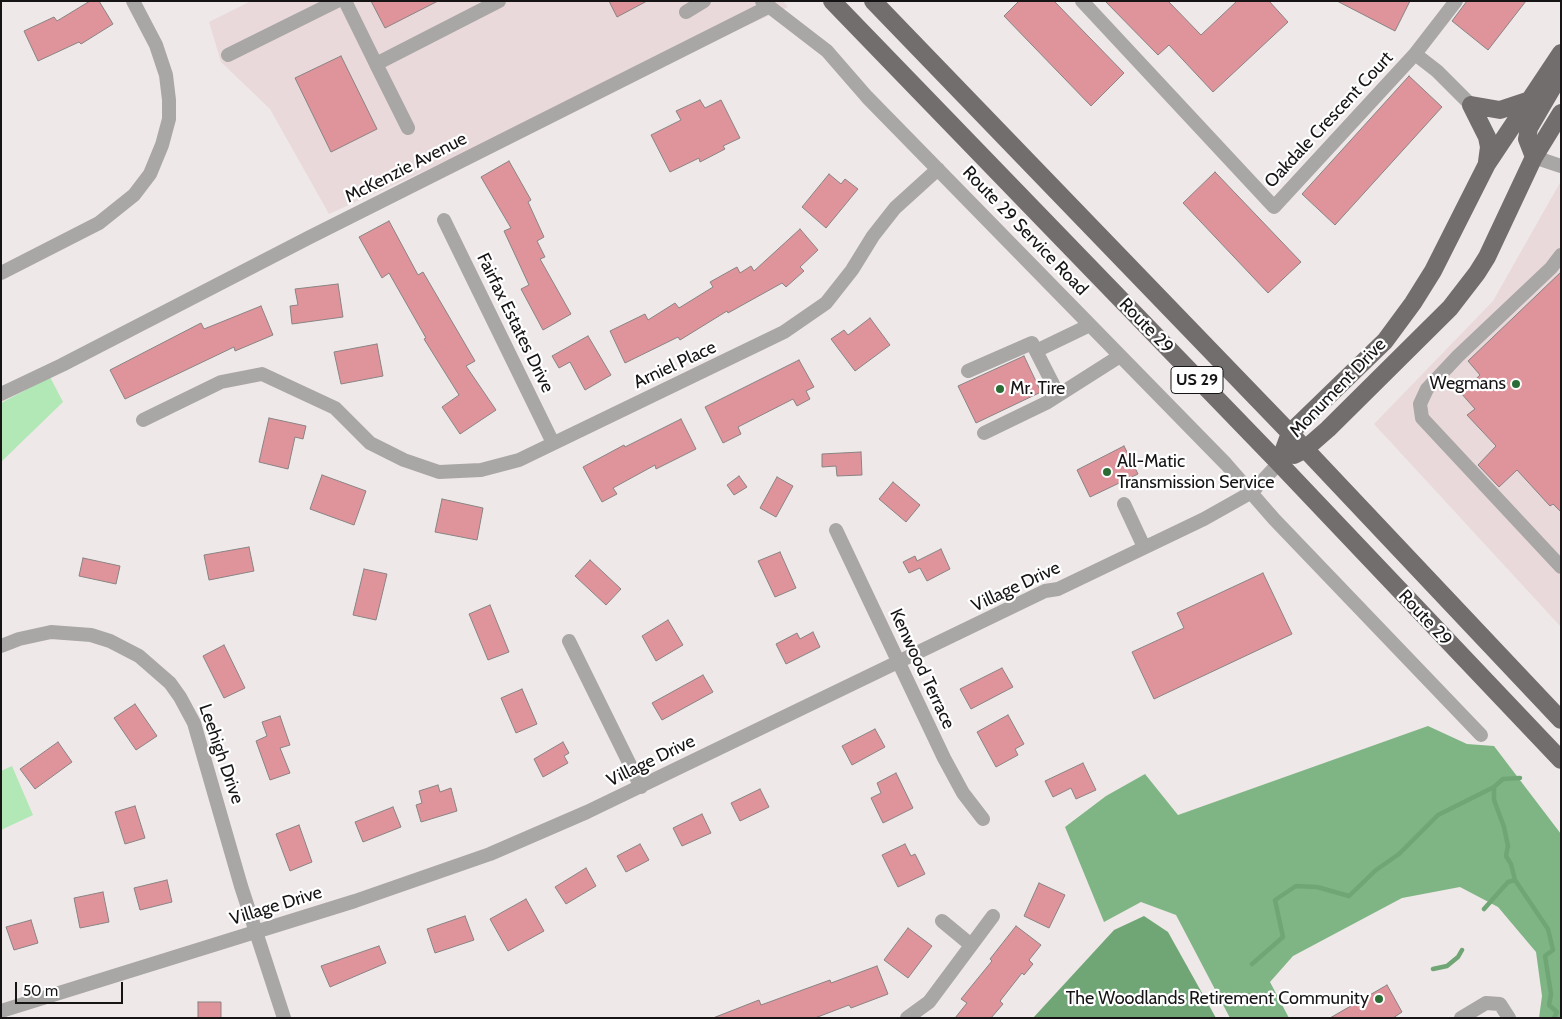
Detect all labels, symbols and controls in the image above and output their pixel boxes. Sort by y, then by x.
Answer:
street label: Oakdale Crescent Court [1260,47,1398,193]
street label: McKenzie Avenue [341,128,471,208]
street label: Route 29 Service Road [958,162,1092,300]
street label: Fairfax Estates Drive [472,250,558,396]
street label: Route 29 [1114,294,1178,358]
street label: Monument Drive [1285,334,1391,442]
street label: Arniel Place [630,337,720,393]
road number: US 29 [1171,366,1223,394]
place label: Wegmans [1430,373,1506,395]
place label: Mr. Tire [1010,378,1065,400]
marker: Wegmans [1510,378,1522,390]
marker: Mr. Tire [994,383,1006,395]
place label: All-Matic Transmission Service [1117,451,1274,494]
marker: All-Matic Transmission Service [1101,466,1113,478]
street label: Village Drive [968,557,1064,617]
street label: Route 29 [1394,585,1456,651]
street label: Kenwood Terrace [885,606,959,732]
street label: Leehigh Drive [194,701,248,807]
street label: Village Drive [603,730,699,792]
street label: Village Drive [227,882,325,930]
scale bar [18,972,125,1004]
text: 50 m [23,982,58,1000]
place label: The Woodlands Retirement Community [1066,988,1369,1010]
marker: The Woodlands Retirement Community [1373,993,1385,1005]

